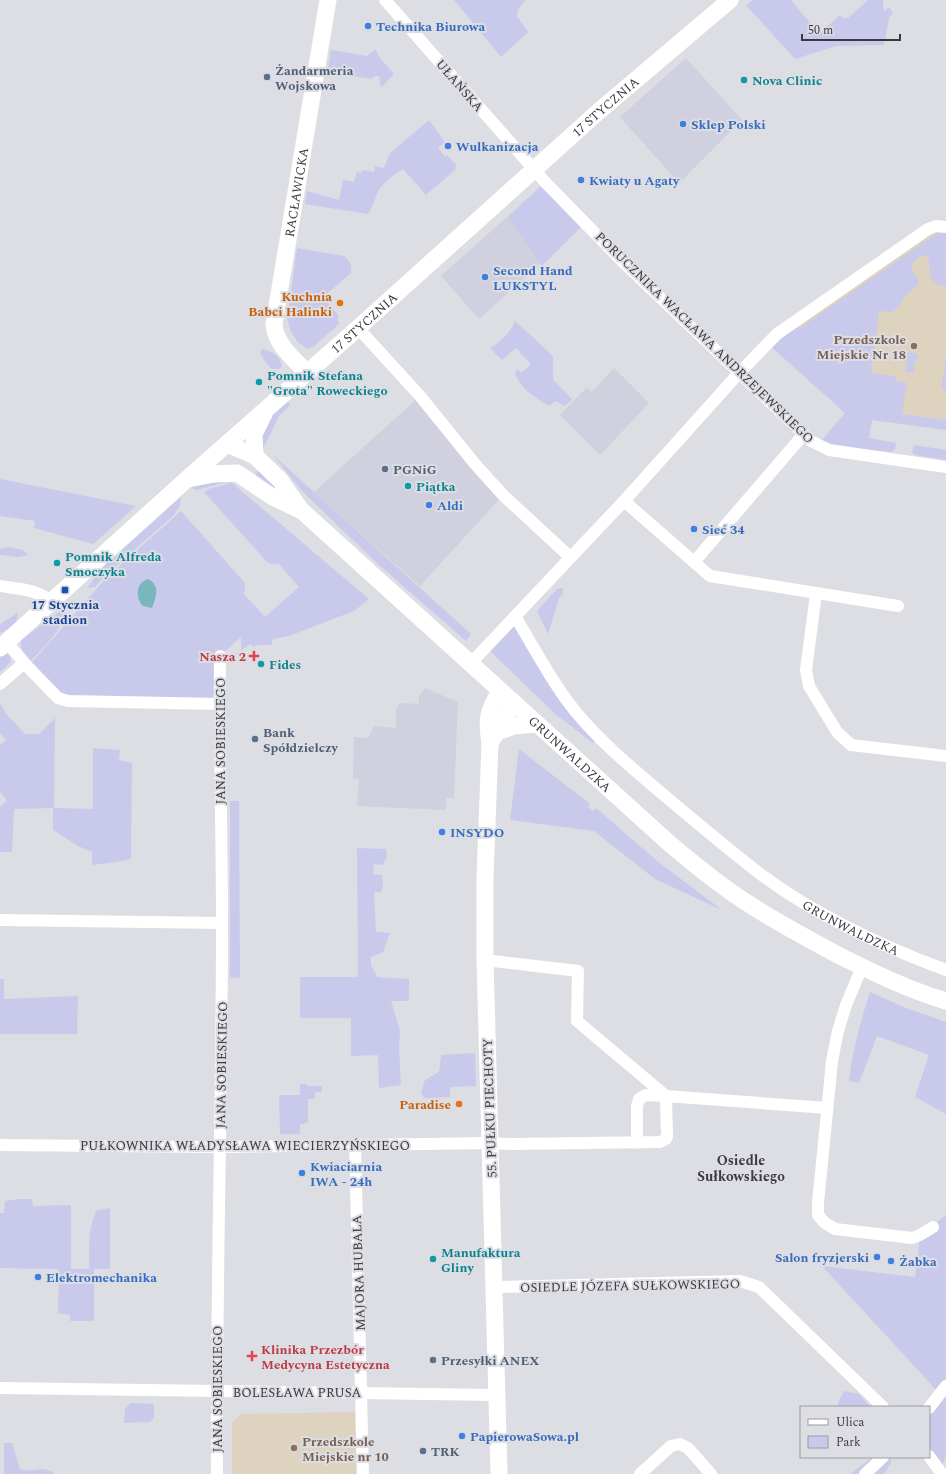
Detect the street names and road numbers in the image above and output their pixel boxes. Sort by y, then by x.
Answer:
street label: UŁAŃSKA [431,55,488,117]
street label: 17 STYCZNIA [568,72,644,142]
street label: RACŁAWICKA [280,146,314,239]
street label: PORUCZNIKA WACŁAWA ANDRZEJEWSKIEGO [590,227,818,448]
street label: 17 STYCZNIA [327,288,402,359]
street label: JANA SOBIESKIEGO [211,677,231,805]
street label: GRUNWALDZKA [524,711,616,798]
street label: GRUNWALDZKA [798,895,902,961]
street label: JANA SOBIESKIEGO [211,1001,233,1129]
street label: 55. PUŁKU PIECHOTY [478,1038,502,1178]
street label: PUŁKOWNIKA WŁADYSŁAWA WIECIERZYŃSKIEGO [80,1136,410,1156]
street label: MAJORA HUBALA [347,1214,371,1331]
street label: OSIEDLE JÓZEFA SUŁKOWSKIEGO [520,1274,740,1298]
street label: JANA SOBIESKIEGO [208,1325,228,1453]
street label: BOLESŁAWA PRUSA [233,1383,362,1403]

